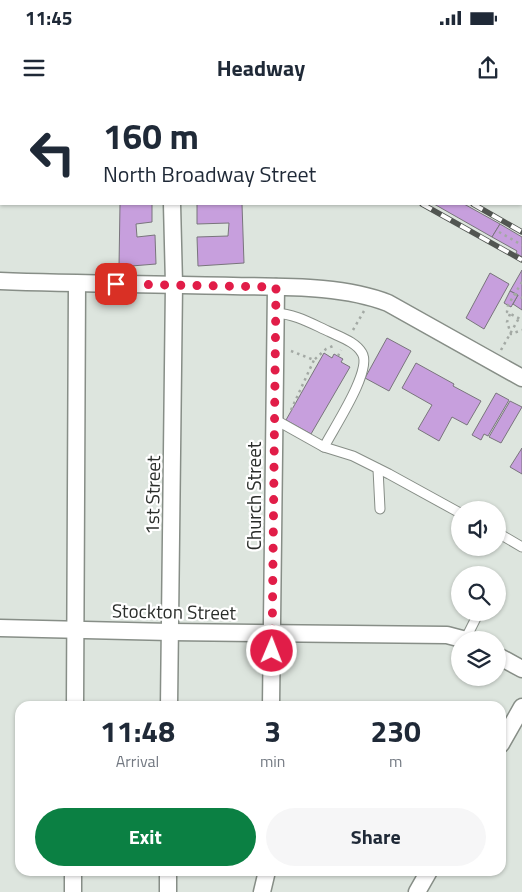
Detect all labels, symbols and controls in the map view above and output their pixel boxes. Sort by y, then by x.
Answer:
text: 11:45 [25,3,72,32]
text: Headway [217,51,305,85]
icon: menu [20,54,48,82]
icon: share [474,54,502,82]
text: 160 m [103,109,199,163]
icon: left [20,120,85,185]
text: North Broadway Street [103,157,316,191]
pin [95,263,137,305]
icon: arrive [102,270,130,298]
street label: Church Street [239,441,268,550]
street label: 1st Street [137,455,167,535]
map controls [451,501,506,686]
button: sound [451,501,506,556]
button: search [451,566,506,621]
street label: Stockton Street [112,595,237,627]
position arrow [245,624,297,676]
button: layers [451,631,506,686]
text: 11:48 [100,708,175,754]
text: 3 [264,708,281,754]
text: 230 [371,708,421,754]
text: Arrival [116,749,159,773]
text: min [260,749,285,773]
text: m [389,749,402,773]
button: Exit [35,808,256,866]
button: Share [266,808,486,866]

